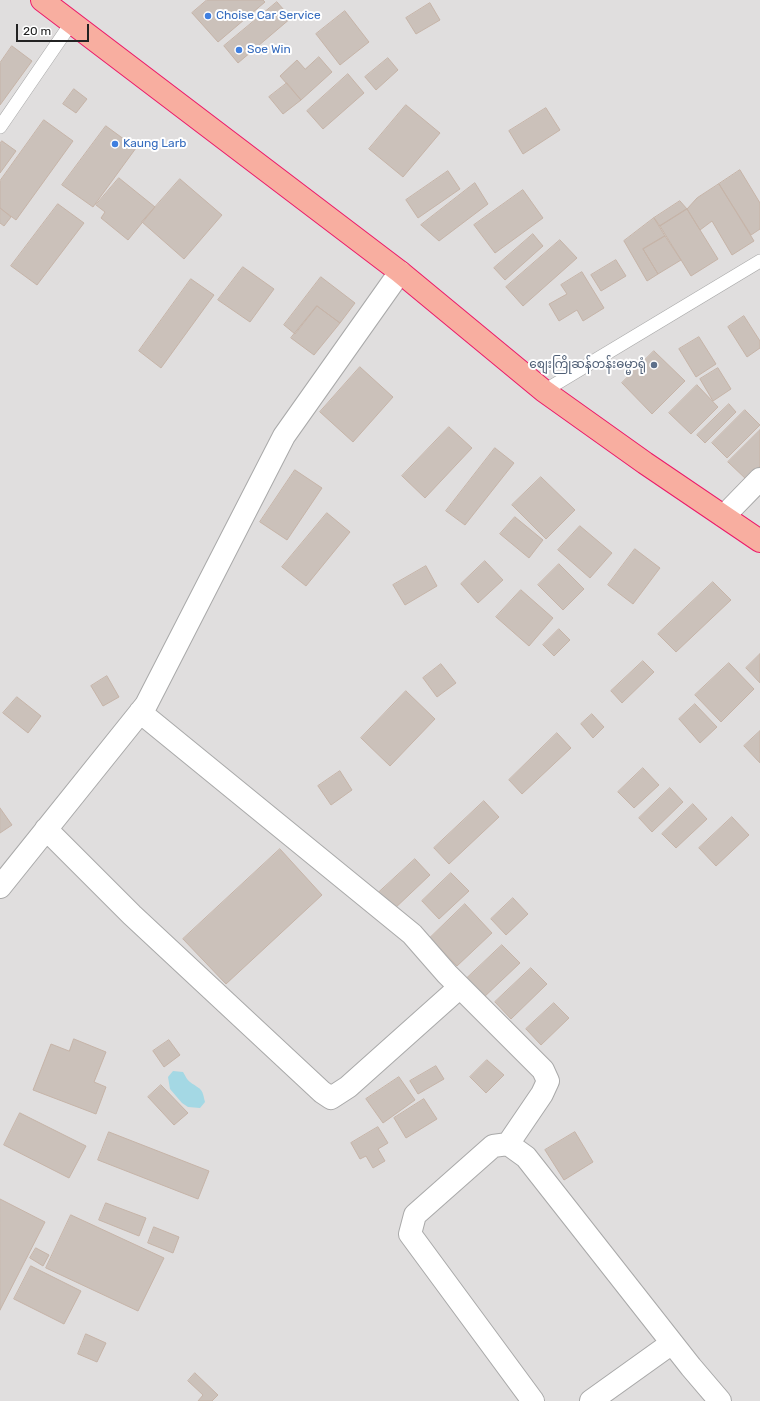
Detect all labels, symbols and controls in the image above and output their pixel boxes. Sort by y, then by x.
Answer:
place label: Choise Car Service [216,9,321,23]
marker: Choise Car Service [203,11,213,21]
scale bar [18,16,91,42]
text: 20 m [23,24,51,38]
place label: Soe Win [247,43,291,57]
marker: Soe Win [234,45,244,55]
place label: Kaung Larb [123,137,186,151]
marker: Kaung Larb [110,139,120,149]
place label: စျေးကြိုဆန်တန်းဓမ္မာရုံ [529,358,646,372]
marker: စျေးကြိုဆန်တန်းဓမ္မာရုံ [649,360,659,370]

